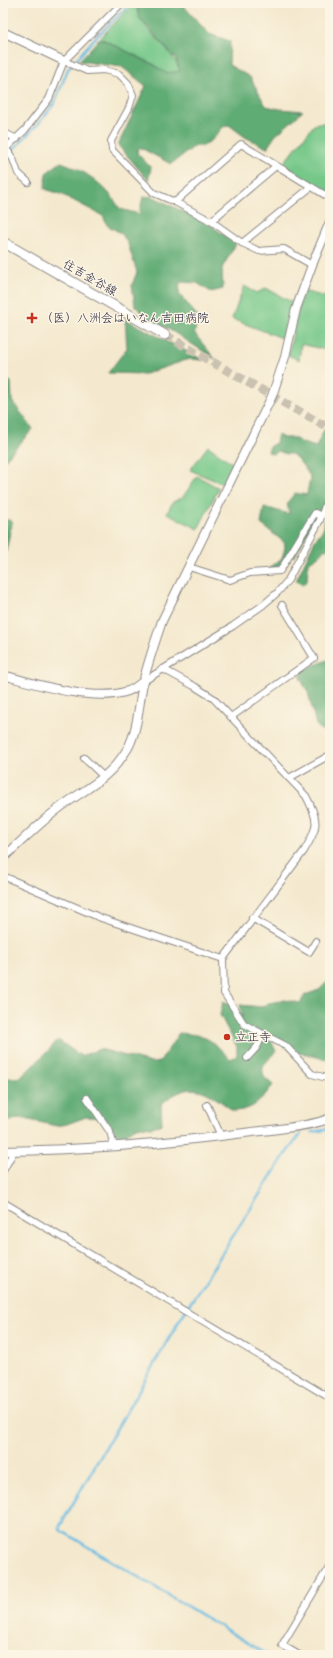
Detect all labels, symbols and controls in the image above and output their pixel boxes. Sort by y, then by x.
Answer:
street label: 住吉金谷線 [60,256,120,300]
place label: （医）八洲会はいなん吉田病院 [41,310,209,327]
marker: （医）八洲会はいなん吉田病院 [26,312,38,324]
place label: 立正寺 [235,1029,271,1046]
marker: 立正寺 [222,1032,232,1042]

